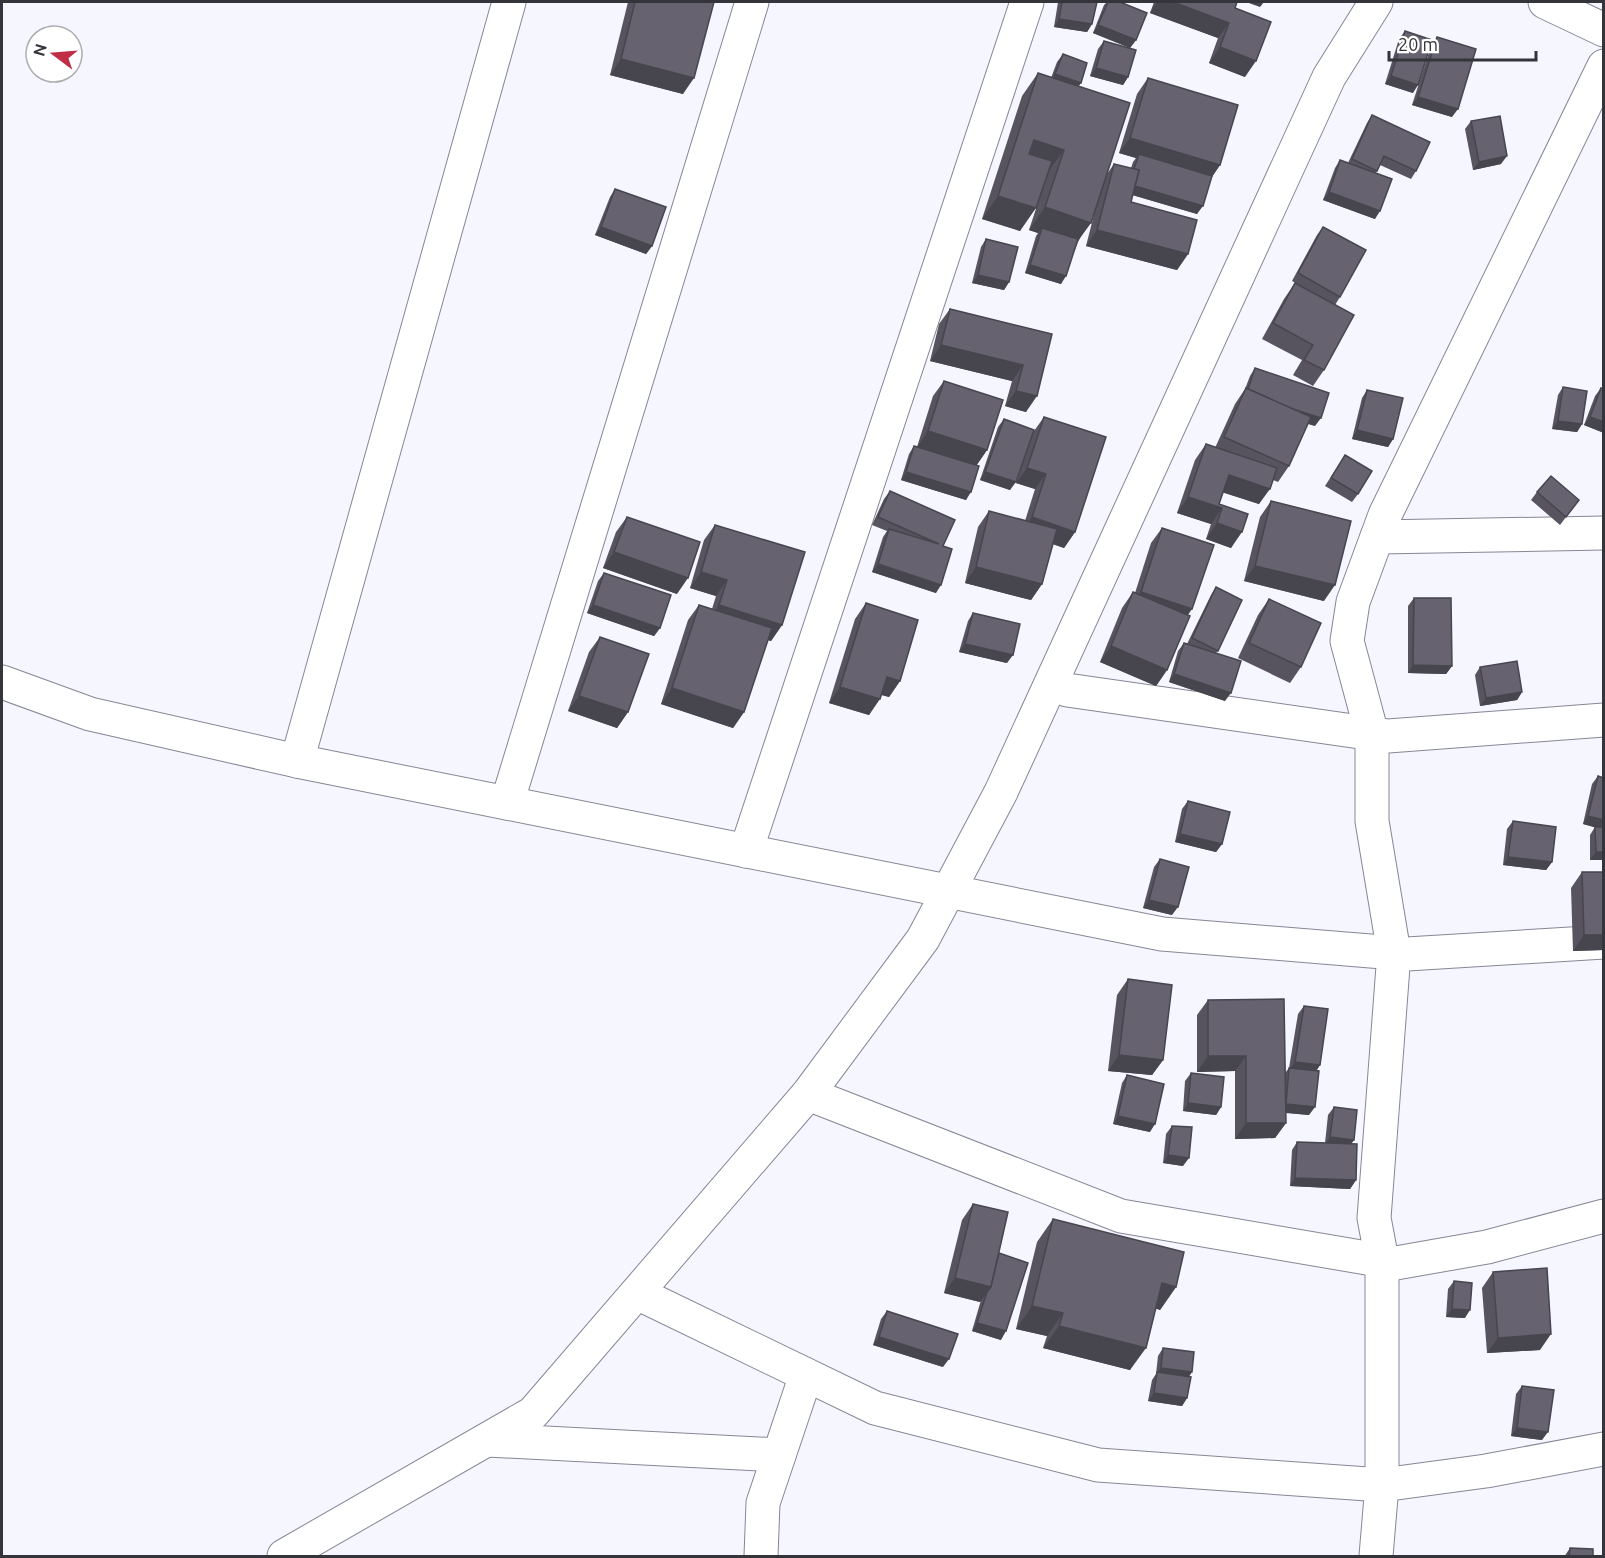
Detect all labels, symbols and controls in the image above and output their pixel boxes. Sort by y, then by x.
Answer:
north arrow [24,24,84,84]
scale bar [1389,24,1536,62]
text: 20 m [1398,34,1438,54]
text: N [29,42,50,58]

